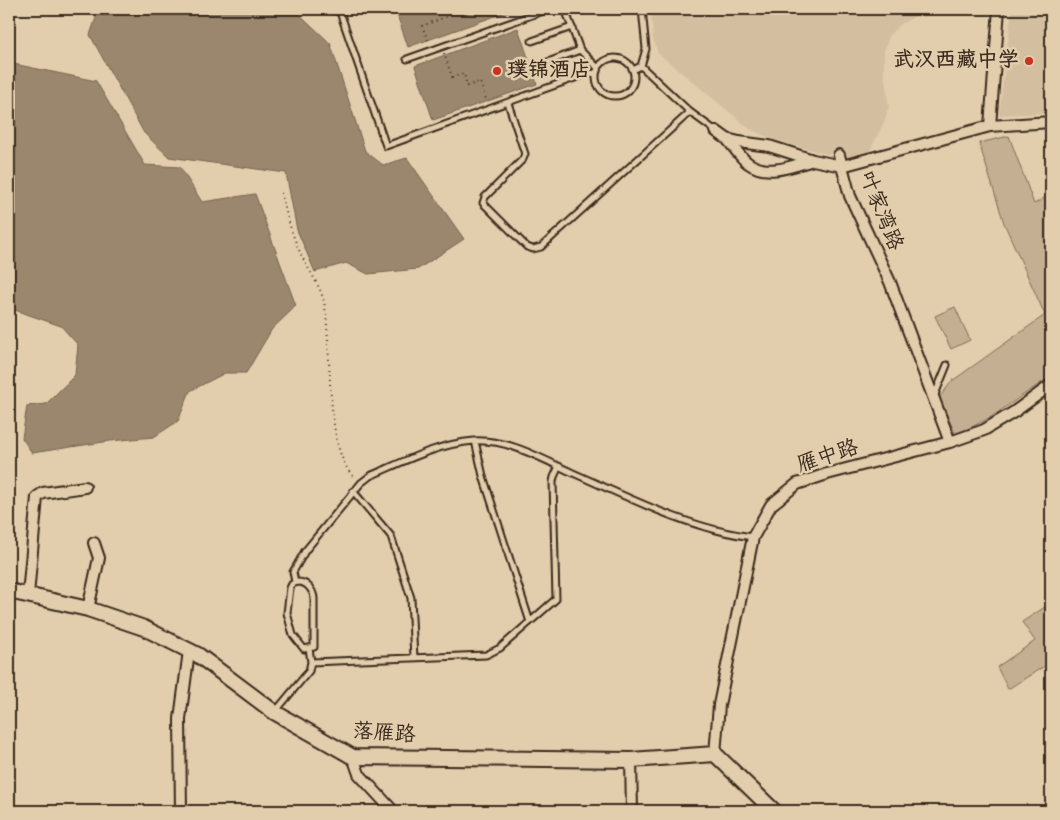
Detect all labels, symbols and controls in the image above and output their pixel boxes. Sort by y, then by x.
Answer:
place label: 武汉西藏中学 [893,46,1019,76]
marker: 武汉西藏中学 [1023,55,1035,67]
place label: 璞锦酒店 [507,56,591,86]
marker: 璞锦酒店 [491,65,503,77]
street label: 叶家湾路 [850,166,910,256]
street label: 雁中路 [793,433,863,481]
street label: 落雁路 [352,717,416,751]

